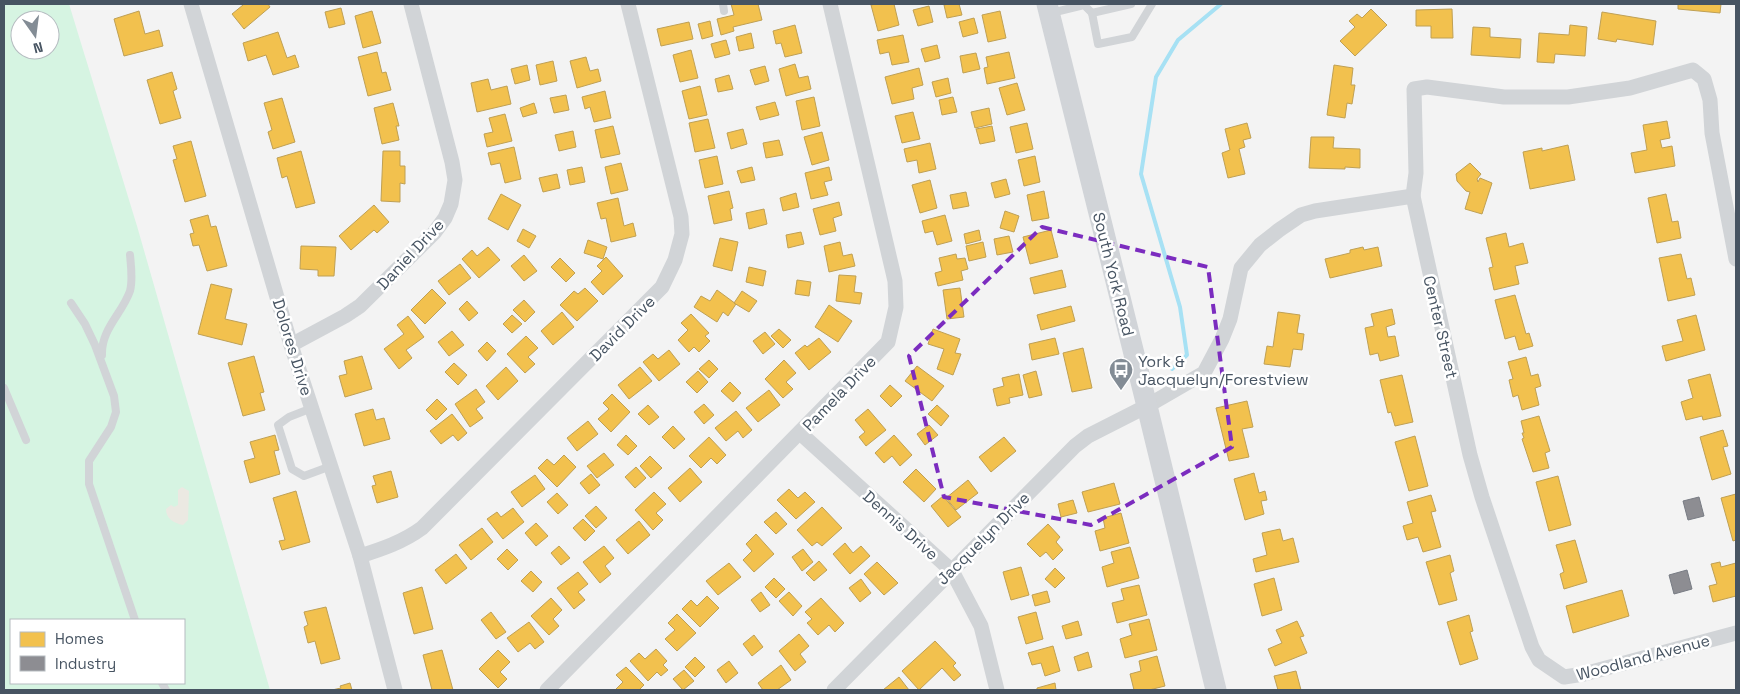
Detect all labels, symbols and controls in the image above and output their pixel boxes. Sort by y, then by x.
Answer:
north arrow [10,10,60,60]
text: N [31,38,45,57]
street label: South York Road [1088,210,1139,338]
street label: Daniel Drive [372,214,449,294]
street label: Center Street [1418,274,1463,381]
street label: David Drive [585,291,660,366]
street label: Dolores Drive [268,296,317,398]
street label: Pamela Drive [798,351,881,436]
place label: York & Jacquelyn/Forestview [1138,351,1309,390]
bus stop icon: York & Jacquelyn/Forestview [1108,357,1134,391]
street label: Dennis Drive [859,486,943,565]
street label: Jacquelyn Drive [932,487,1034,589]
legend [10,619,185,684]
text: Homes [55,629,104,648]
street label: Woodland Avenue [1574,630,1712,685]
text: Industry [55,654,116,673]

